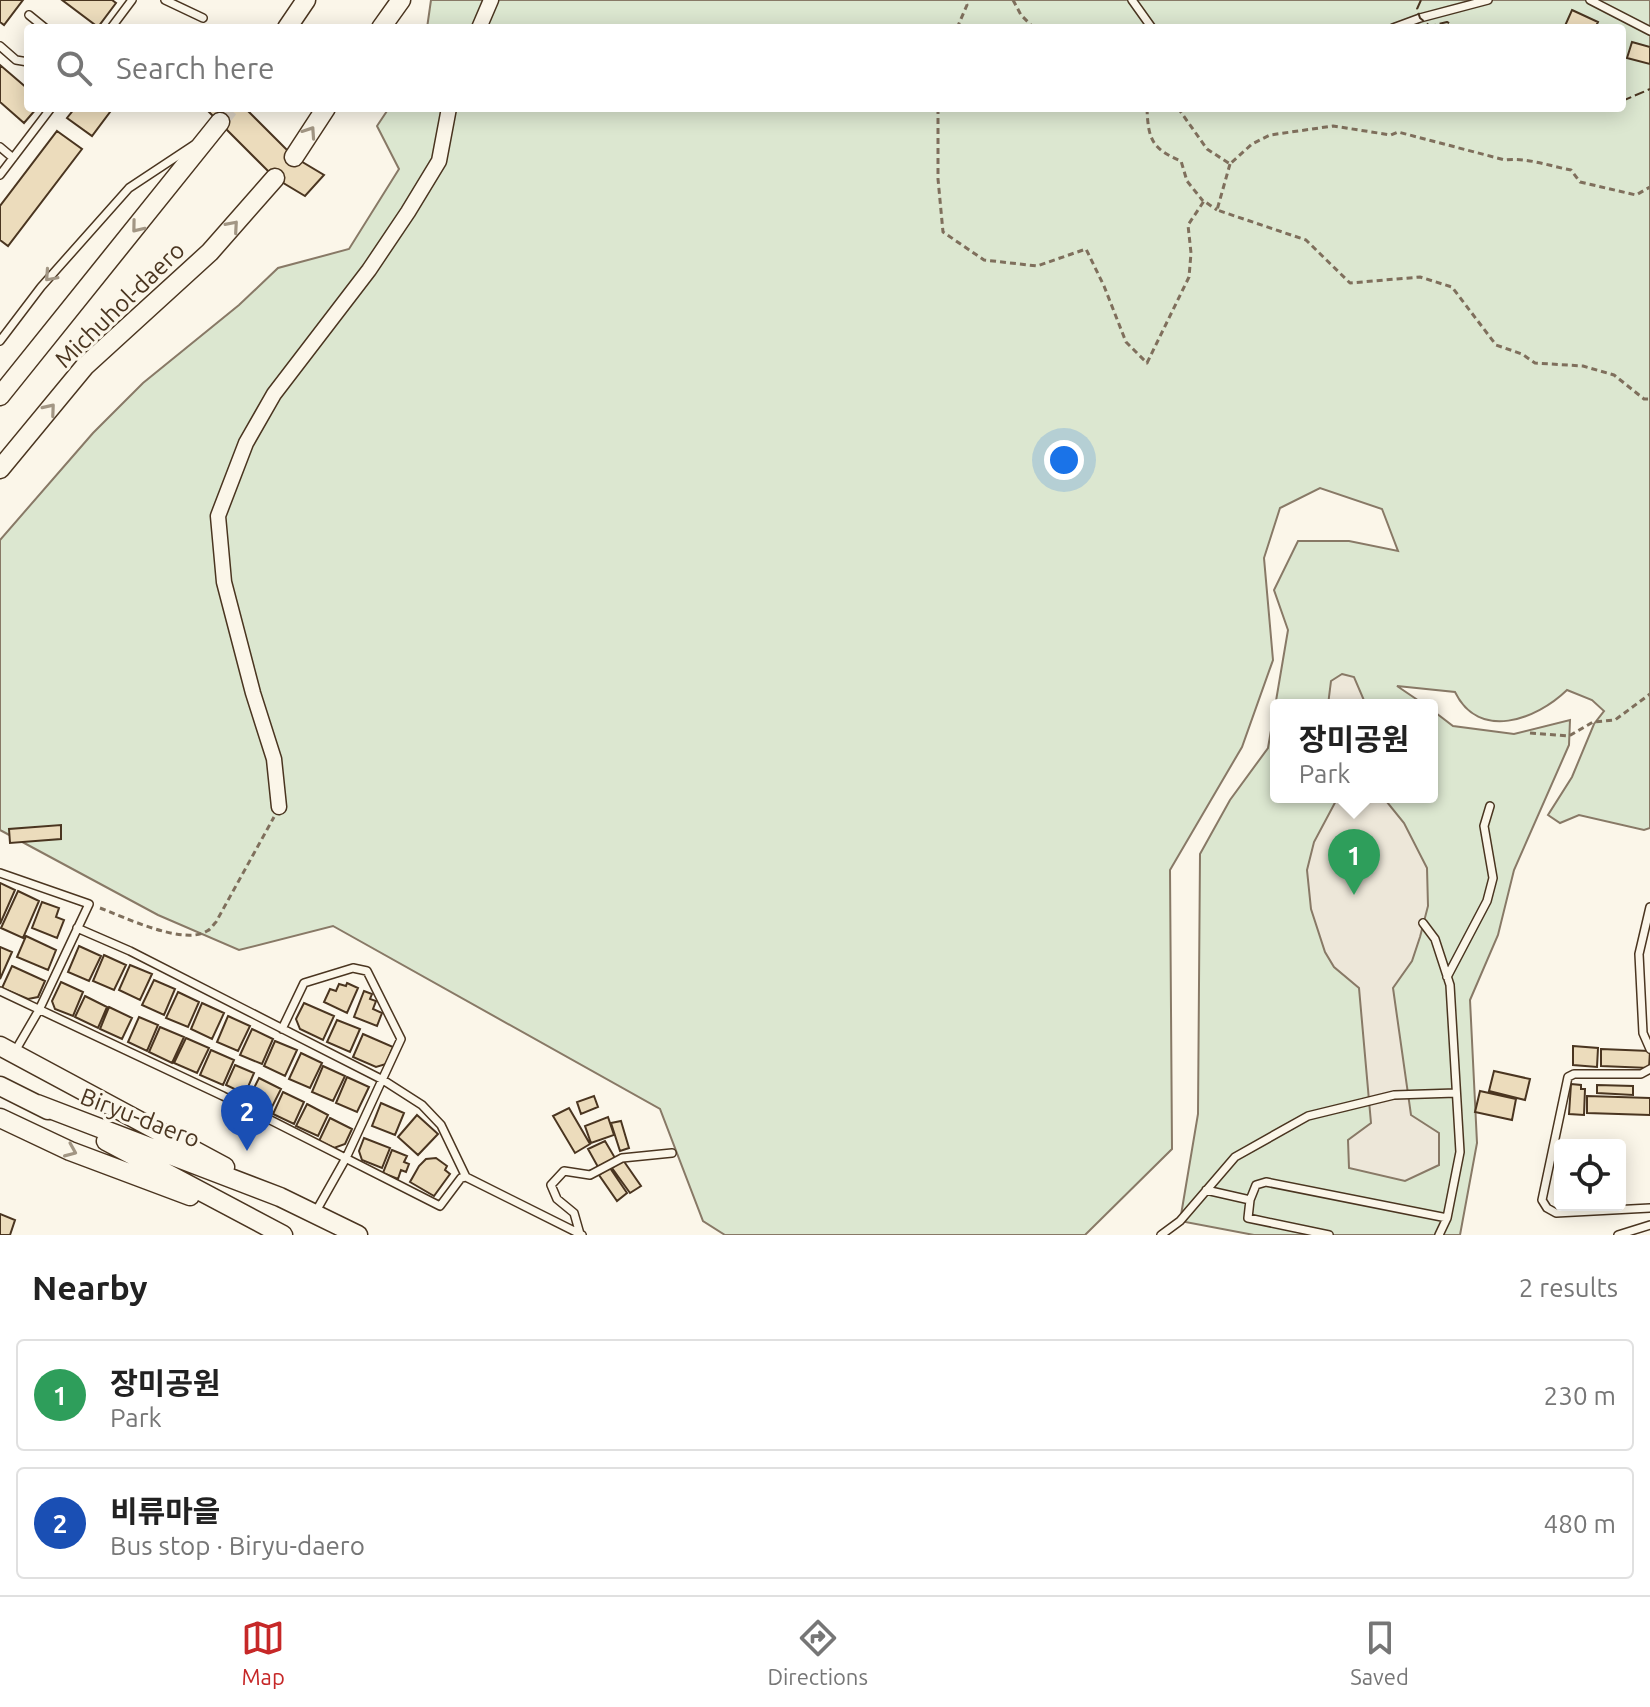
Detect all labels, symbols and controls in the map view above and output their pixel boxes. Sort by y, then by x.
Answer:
search box [24,24,1626,112]
icon: search [52,46,96,90]
text: Search here [116,51,275,85]
one-way arrow [300,127,315,141]
one-way arrow [132,218,147,232]
one-way arrow [223,220,238,235]
street label: Michuhol-daero [49,236,190,373]
one-way arrow [46,267,60,282]
one-way arrow [40,404,55,418]
your location [1044,440,1084,480]
popup [1270,699,1438,803]
text: 장미공원 [1299,722,1409,756]
text: Park [1299,759,1350,788]
pin: 1 [1328,829,1380,895]
street label: Biryu-daero [77,1082,204,1153]
pin: 2 [221,1085,273,1151]
map controls [1554,1139,1626,1211]
button: locate [1554,1139,1626,1211]
one-way arrow [63,1141,77,1157]
text: Nearby [32,1268,147,1306]
text: 2 results [1519,1273,1618,1302]
text: 장미공원 [110,1366,220,1400]
text: 1 [53,1381,67,1410]
text: 230 m [1544,1381,1616,1410]
text: Park [110,1403,162,1432]
text: 비류마을 [110,1494,220,1528]
text: 2 [53,1509,67,1538]
text: 480 m [1544,1509,1616,1538]
text: Bus stop · Biryu-daero [110,1531,365,1560]
tab: Map [241,1616,285,1689]
tab: Directions [767,1616,868,1689]
tab: Saved [1350,1616,1409,1689]

